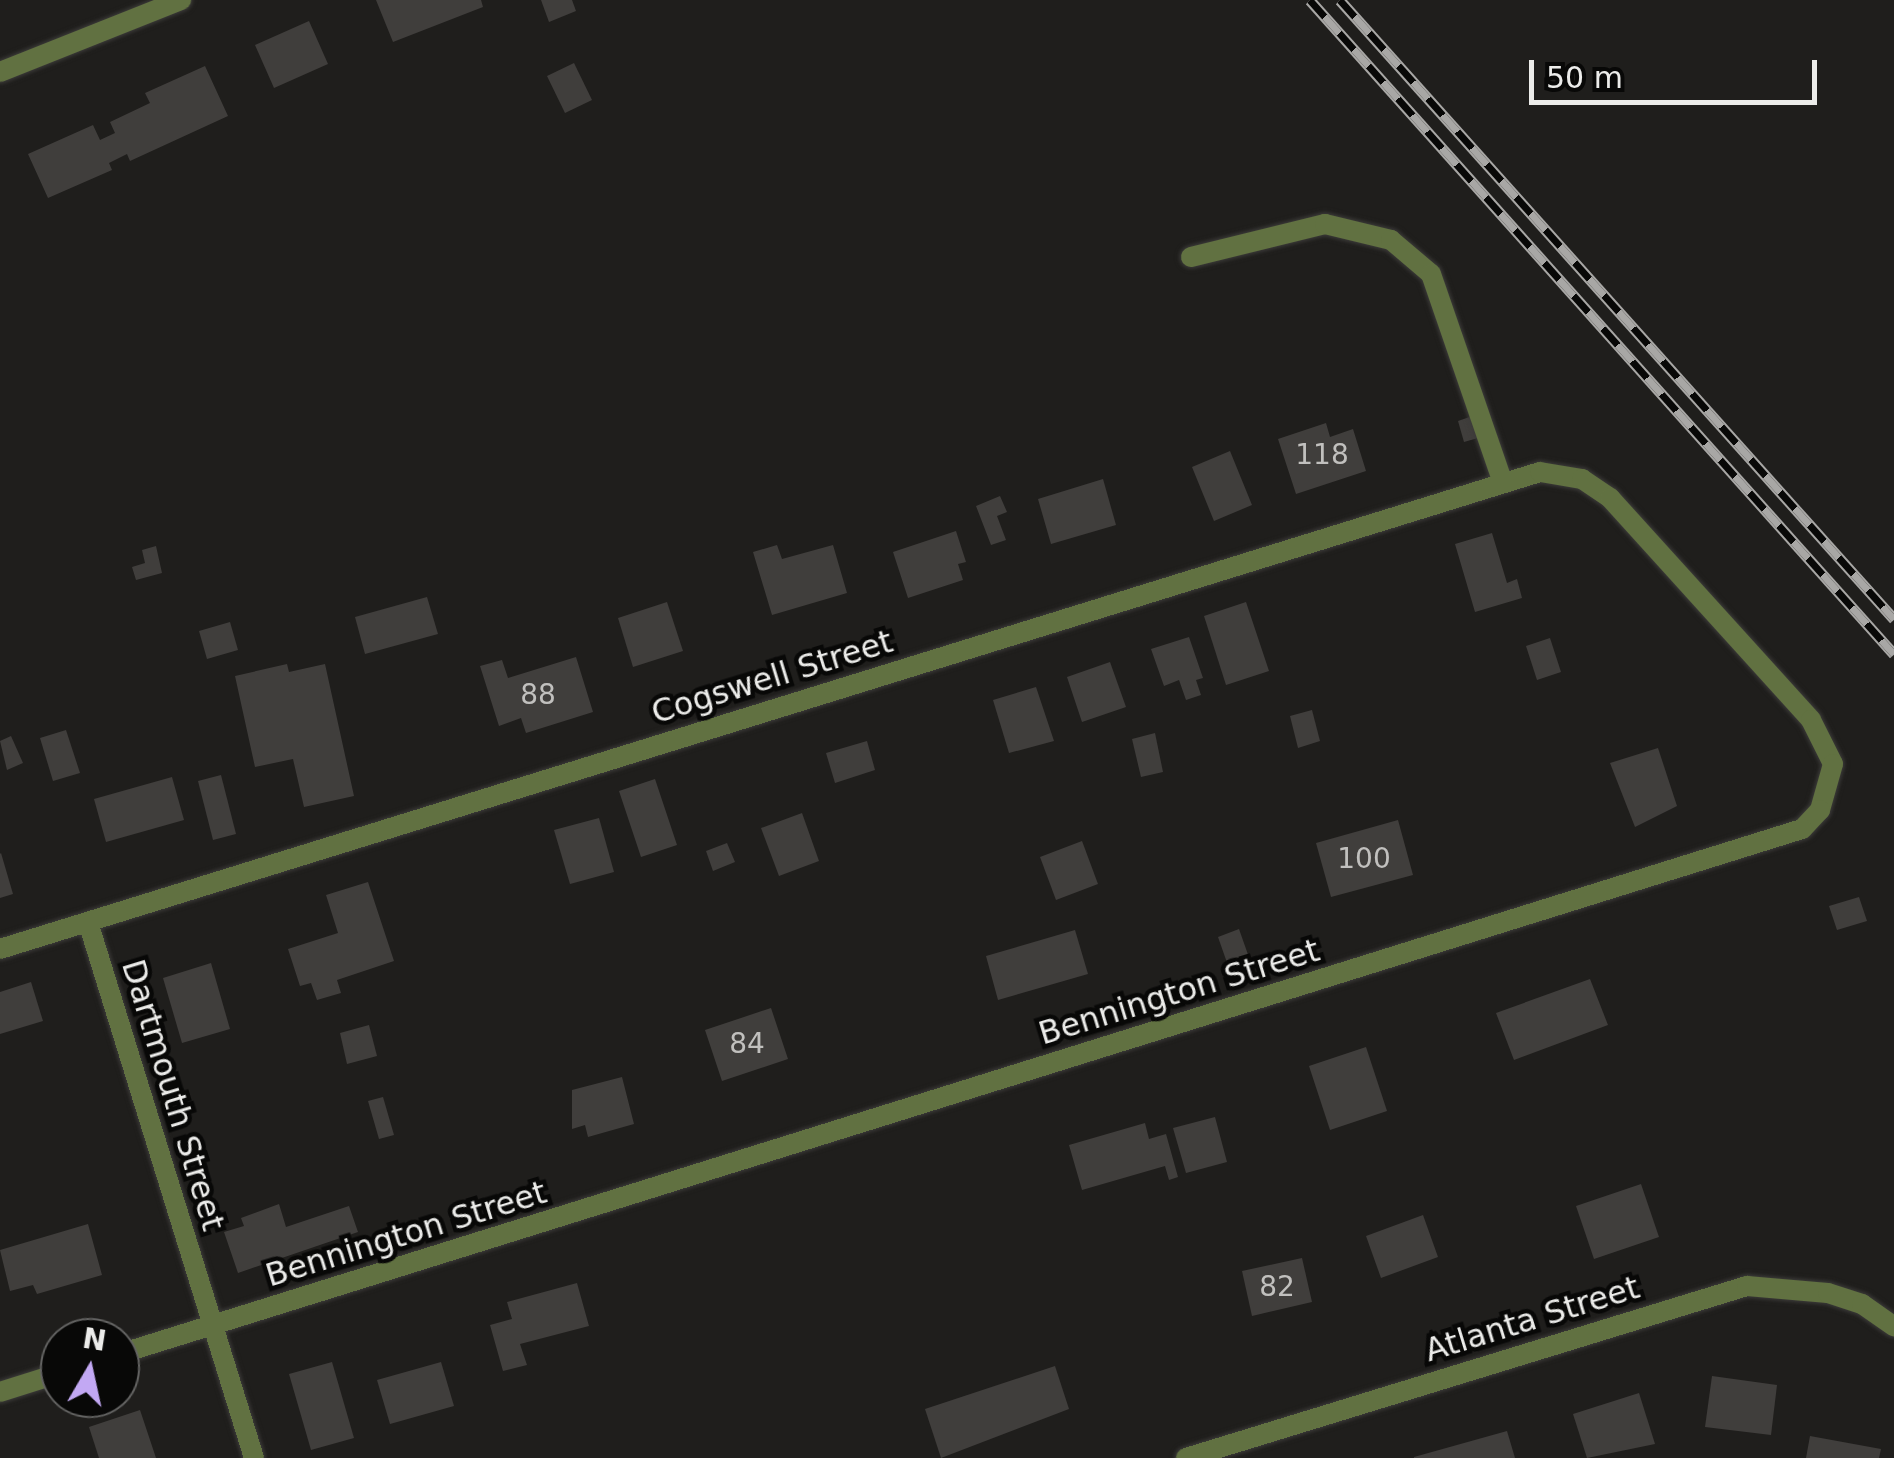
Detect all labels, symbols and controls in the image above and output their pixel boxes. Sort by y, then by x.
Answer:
scale bar [1534,40,1822,102]
text: 50 m [1546,60,1623,95]
house number: 118 [1295,438,1349,472]
street label: Cogswell Street [647,622,897,732]
house number: 88 [520,678,556,712]
house number: 100 [1337,842,1391,876]
street label: Bennington Street [1034,931,1324,1053]
street label: Dartmouth Street [114,955,232,1235]
house number: 84 [729,1027,765,1061]
street label: Bennington Street [261,1173,551,1295]
street label: Atlanta Street [1420,1268,1644,1370]
house number: 82 [1259,1270,1295,1304]
north arrow [40,1318,140,1418]
text: N [80,1322,109,1358]

